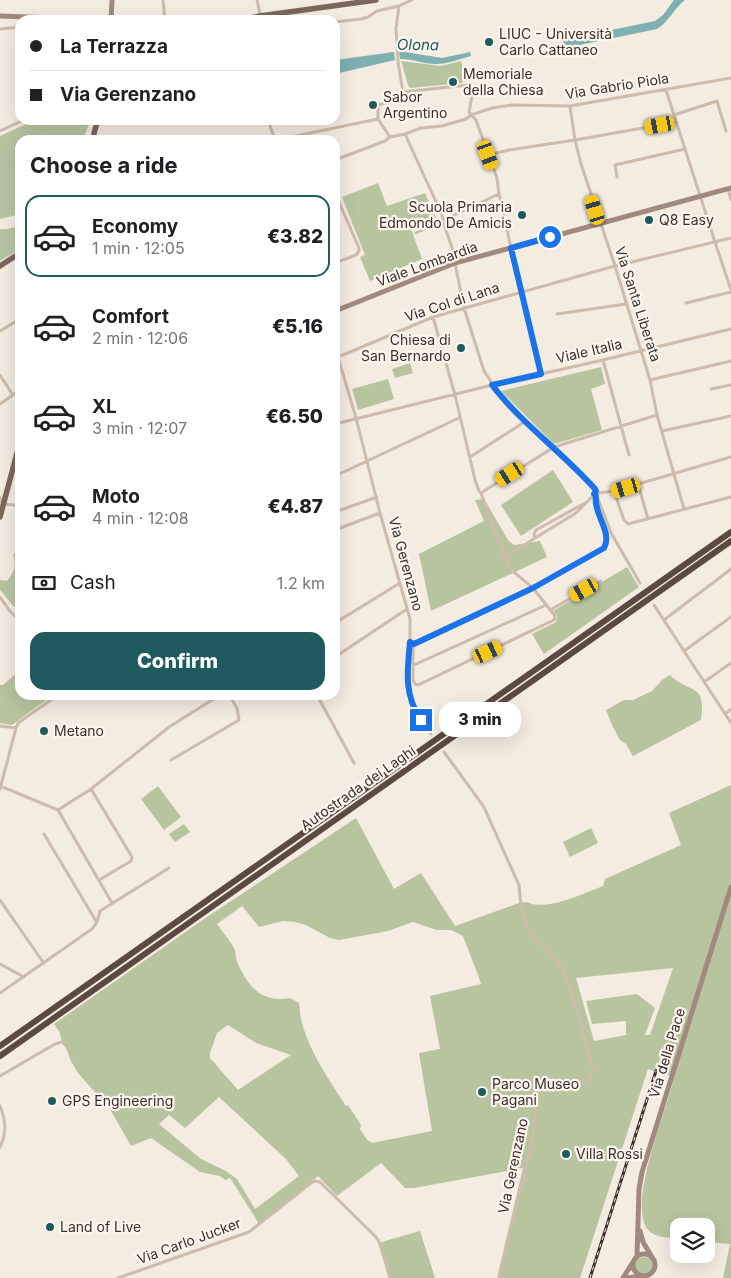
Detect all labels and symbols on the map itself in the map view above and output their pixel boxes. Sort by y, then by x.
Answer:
place label: LIUC - Università Carlo Cattaneo [499,25,612,58]
water label: Olona [397,35,439,54]
marker: LIUC - Università Carlo Cattaneo [483,36,495,48]
place label: Memoriale della Chiesa [463,65,544,98]
street label: Via Gabrio Piola [564,69,670,102]
marker: Memoriale della Chiesa [447,76,459,88]
place label: Sabor Argentino [383,88,447,121]
marker: Sabor Argentino [367,99,379,111]
car [643,115,676,135]
car [475,138,500,172]
car [583,193,606,227]
place label: Scuola Primaria Edmondo De Amicis [379,198,512,231]
marker: Scuola Primaria Edmondo De Amicis [516,209,528,221]
place label: Q8 Easy [659,211,714,228]
marker: Q8 Easy [643,214,655,226]
route start [539,226,561,248]
street label: Viale Lombardia [374,237,480,290]
street label: Via Santa Liberata [612,244,665,364]
street label: Via Col di Lana [402,278,501,325]
place label: Chiesa di San Bernardo [361,331,451,364]
street label: Viale Italia [554,335,624,366]
marker: Chiesa di San Bernardo [455,342,467,354]
car [493,460,526,488]
car [609,477,642,499]
street label: Via Gerenzano [386,515,427,613]
car [567,576,600,604]
car [471,639,504,665]
callout: 3 min [438,702,521,738]
route end [410,709,432,731]
place label: Metano [54,722,104,739]
marker: Metano [38,725,50,737]
street label: Autostrada dei Laghi [297,742,418,834]
street label: Via della Pace [645,1006,688,1100]
place label: Parco Museo Pagani [492,1075,579,1108]
marker: Parco Museo Pagani [476,1086,488,1098]
place label: GPS Engineering [62,1092,173,1109]
marker: GPS Engineering [46,1095,58,1107]
street label: Via Gerenzano [494,1117,531,1215]
place label: Villa Rossi [576,1145,643,1162]
marker: Villa Rossi [560,1148,572,1160]
street label: Via Carlo Jucker [135,1214,243,1267]
place label: Land of Live [60,1218,141,1235]
marker: Land of Live [44,1221,56,1233]

